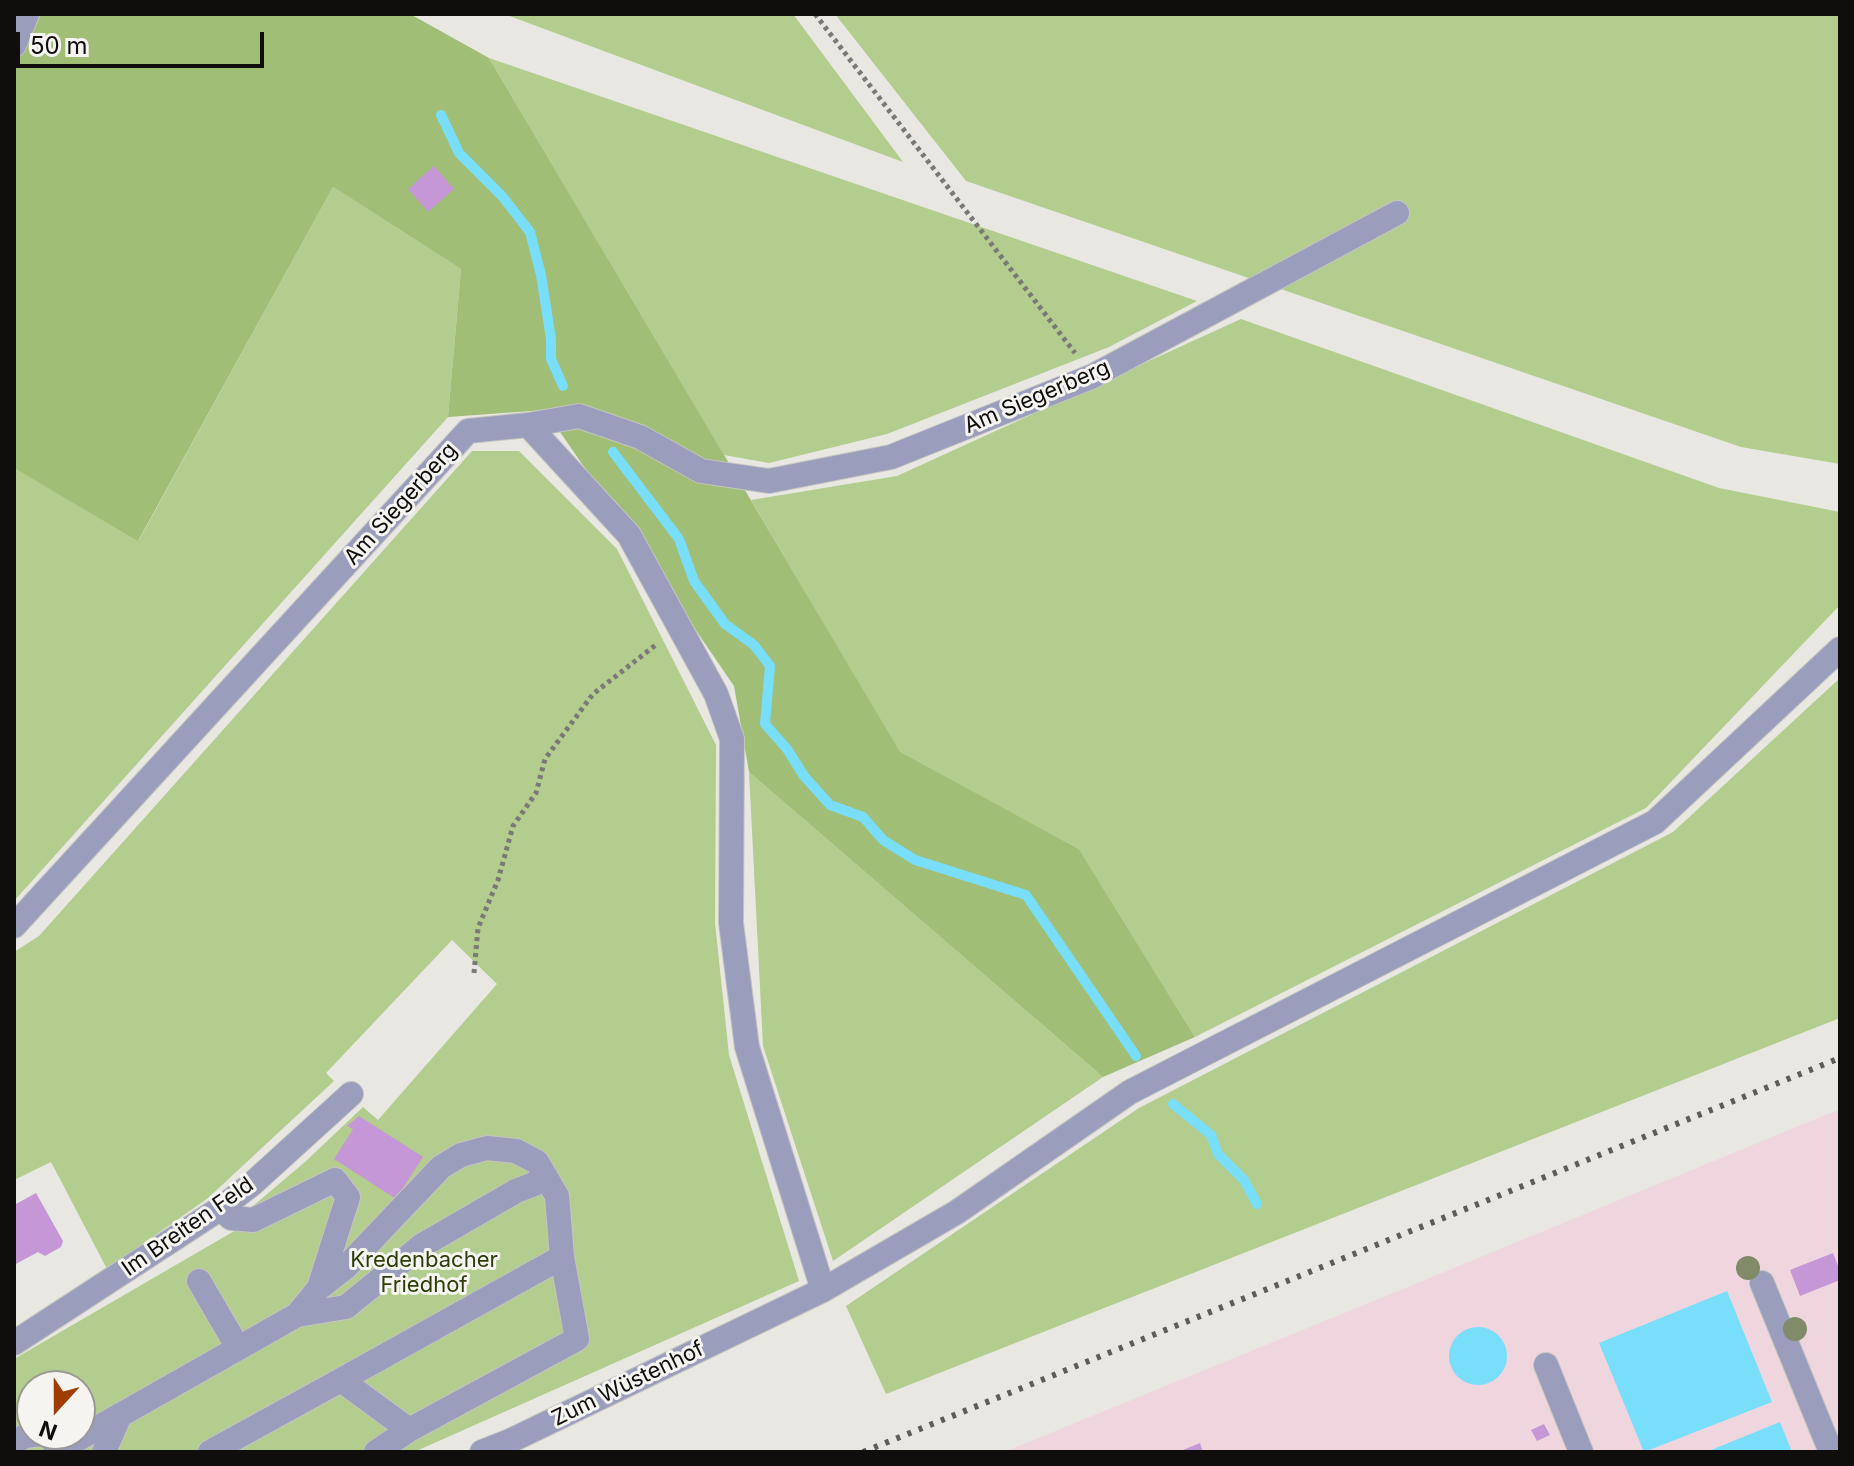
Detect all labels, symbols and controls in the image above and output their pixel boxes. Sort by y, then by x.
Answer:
scale bar [20,16,268,66]
text: 50 m [30,31,88,60]
street label: Am Siegerberg [960,354,1114,440]
street label: Am Siegerberg [339,437,463,571]
street label: Im Breiten Feld [117,1172,259,1282]
park label: Kredenbacher Friedhof [350,1247,498,1298]
street label: Zum Wüstenhof [548,1336,708,1432]
north arrow [16,1370,96,1450]
text: N [36,1415,61,1446]

